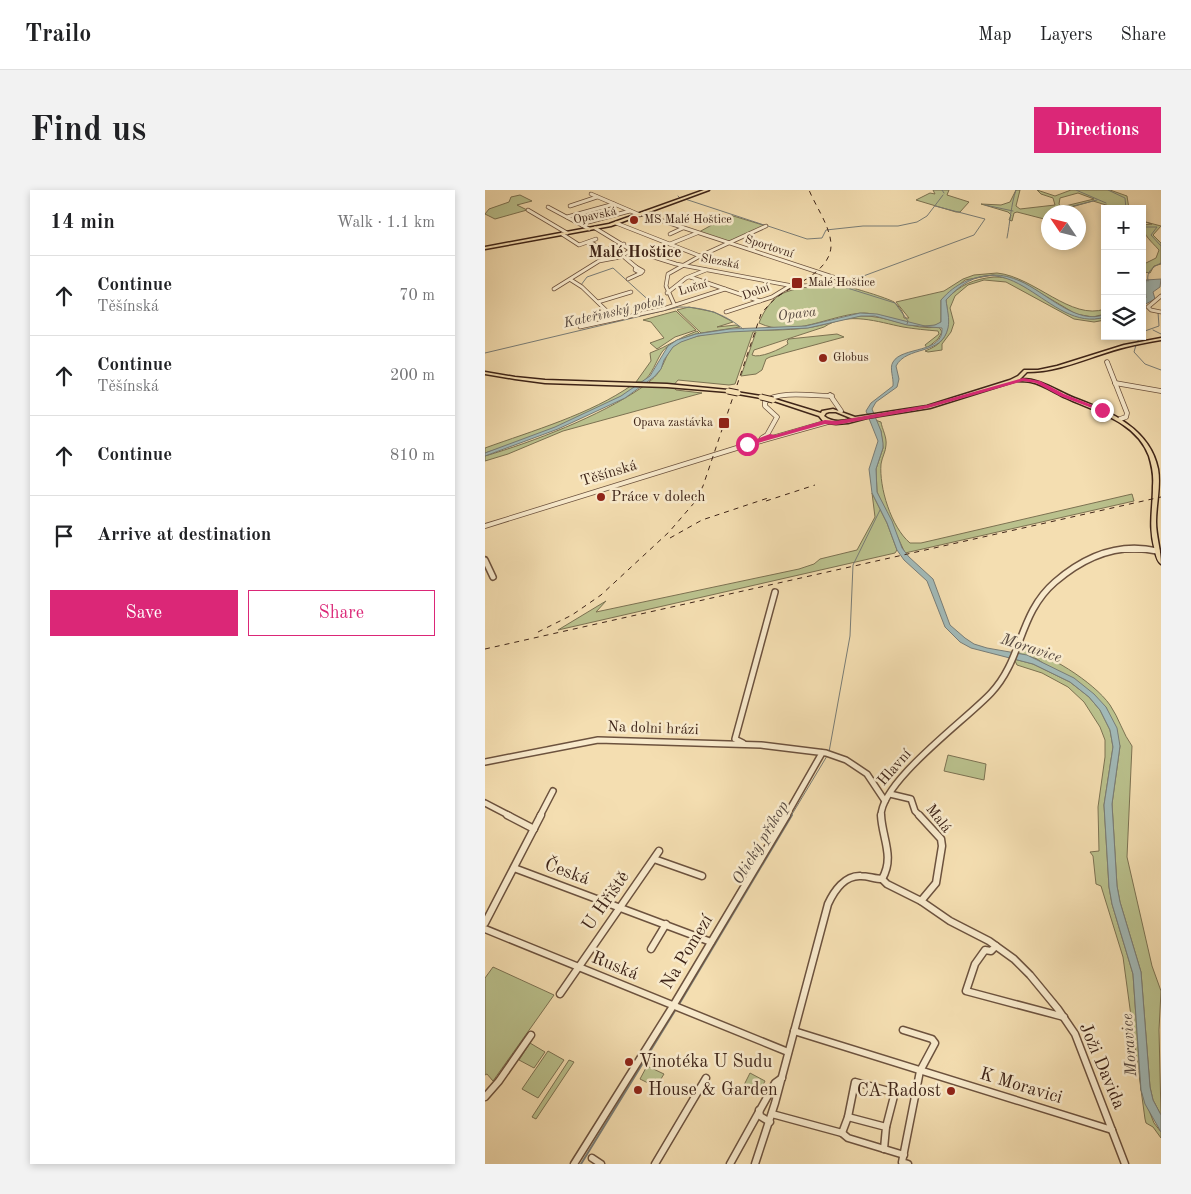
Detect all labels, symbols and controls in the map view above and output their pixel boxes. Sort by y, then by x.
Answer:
text: Trailo [25,23,91,47]
text: Map [978,26,1012,44]
text: Layers [1040,26,1092,44]
text: Share [1120,26,1166,44]
button: Directions [1034,107,1161,153]
text: Find us [30,113,146,148]
north arrow [1041,205,1086,250]
map controls [1101,205,1146,340]
button: + [1101,205,1146,250]
street label: Opavská [572,206,618,226]
text: 14 min [50,212,115,233]
marker: MS Malé Hoštice [628,214,640,226]
place label: MS Malé Hoštice [644,214,732,226]
text: Walk · 1.1 km [337,215,435,231]
street label: Sportovní [743,234,795,261]
district label: Malé Hoštice [588,245,682,261]
button: − [1101,250,1146,295]
street label: Slezská [700,252,740,272]
text: Continue [97,276,172,295]
marker: Malé Hoštice [790,276,804,290]
place label: Malé Hoštice [808,277,875,289]
street label: Luční [677,278,710,298]
street label: Dolní [741,281,772,303]
icon: ahead [50,282,78,310]
text: 70 m [399,288,435,304]
water label: Kateřinský potok [561,294,666,332]
button: layers [1101,295,1146,340]
text: Těšínská [97,299,159,315]
water label: Opava [777,305,818,324]
marker: Globus [817,352,829,364]
place label: Globus [833,352,869,364]
text: Continue [97,356,172,375]
icon: ahead [50,362,78,390]
text: 200 m [390,368,435,384]
text: Těšínská [97,379,159,395]
route end [1091,399,1114,422]
marker: Opava zastávka [717,416,731,430]
place label: Opava zastávka [633,417,713,429]
route start [736,433,759,456]
icon: ahead [50,442,78,470]
text: Continue [97,446,172,465]
text: 810 m [390,448,435,464]
street label: Těšínská [579,458,639,490]
place label: Práce v dolech [611,490,705,505]
marker: Práce v dolech [595,491,607,503]
icon: arrive [50,522,78,550]
text: Arrive at destination [97,526,271,545]
button: Save [50,590,238,636]
button: Share [248,590,435,636]
water label: Moravice [998,631,1064,666]
street label: Na dolni hrázi [607,720,699,738]
street label: Hlavní [875,746,915,789]
water label: Otický příkop [730,798,792,887]
street label: Malá [922,802,954,836]
street label: Česká [542,851,594,888]
street label: U Hřiště [579,868,633,934]
street label: Na Pomezí [658,912,716,992]
street label: Ruská [589,949,641,983]
water label: Moravice [1120,1013,1140,1078]
street label: Joži Davida [1076,1020,1128,1112]
place label: Vinotéka U Sudu [639,1053,773,1071]
marker: Vinotéka U Sudu [623,1056,635,1068]
street label: K Moravici [978,1065,1065,1107]
place label: House & Garden [648,1081,778,1099]
place label: CA Radost [857,1082,941,1100]
marker: House & Garden [632,1084,644,1096]
marker: CA Radost [945,1085,957,1097]

